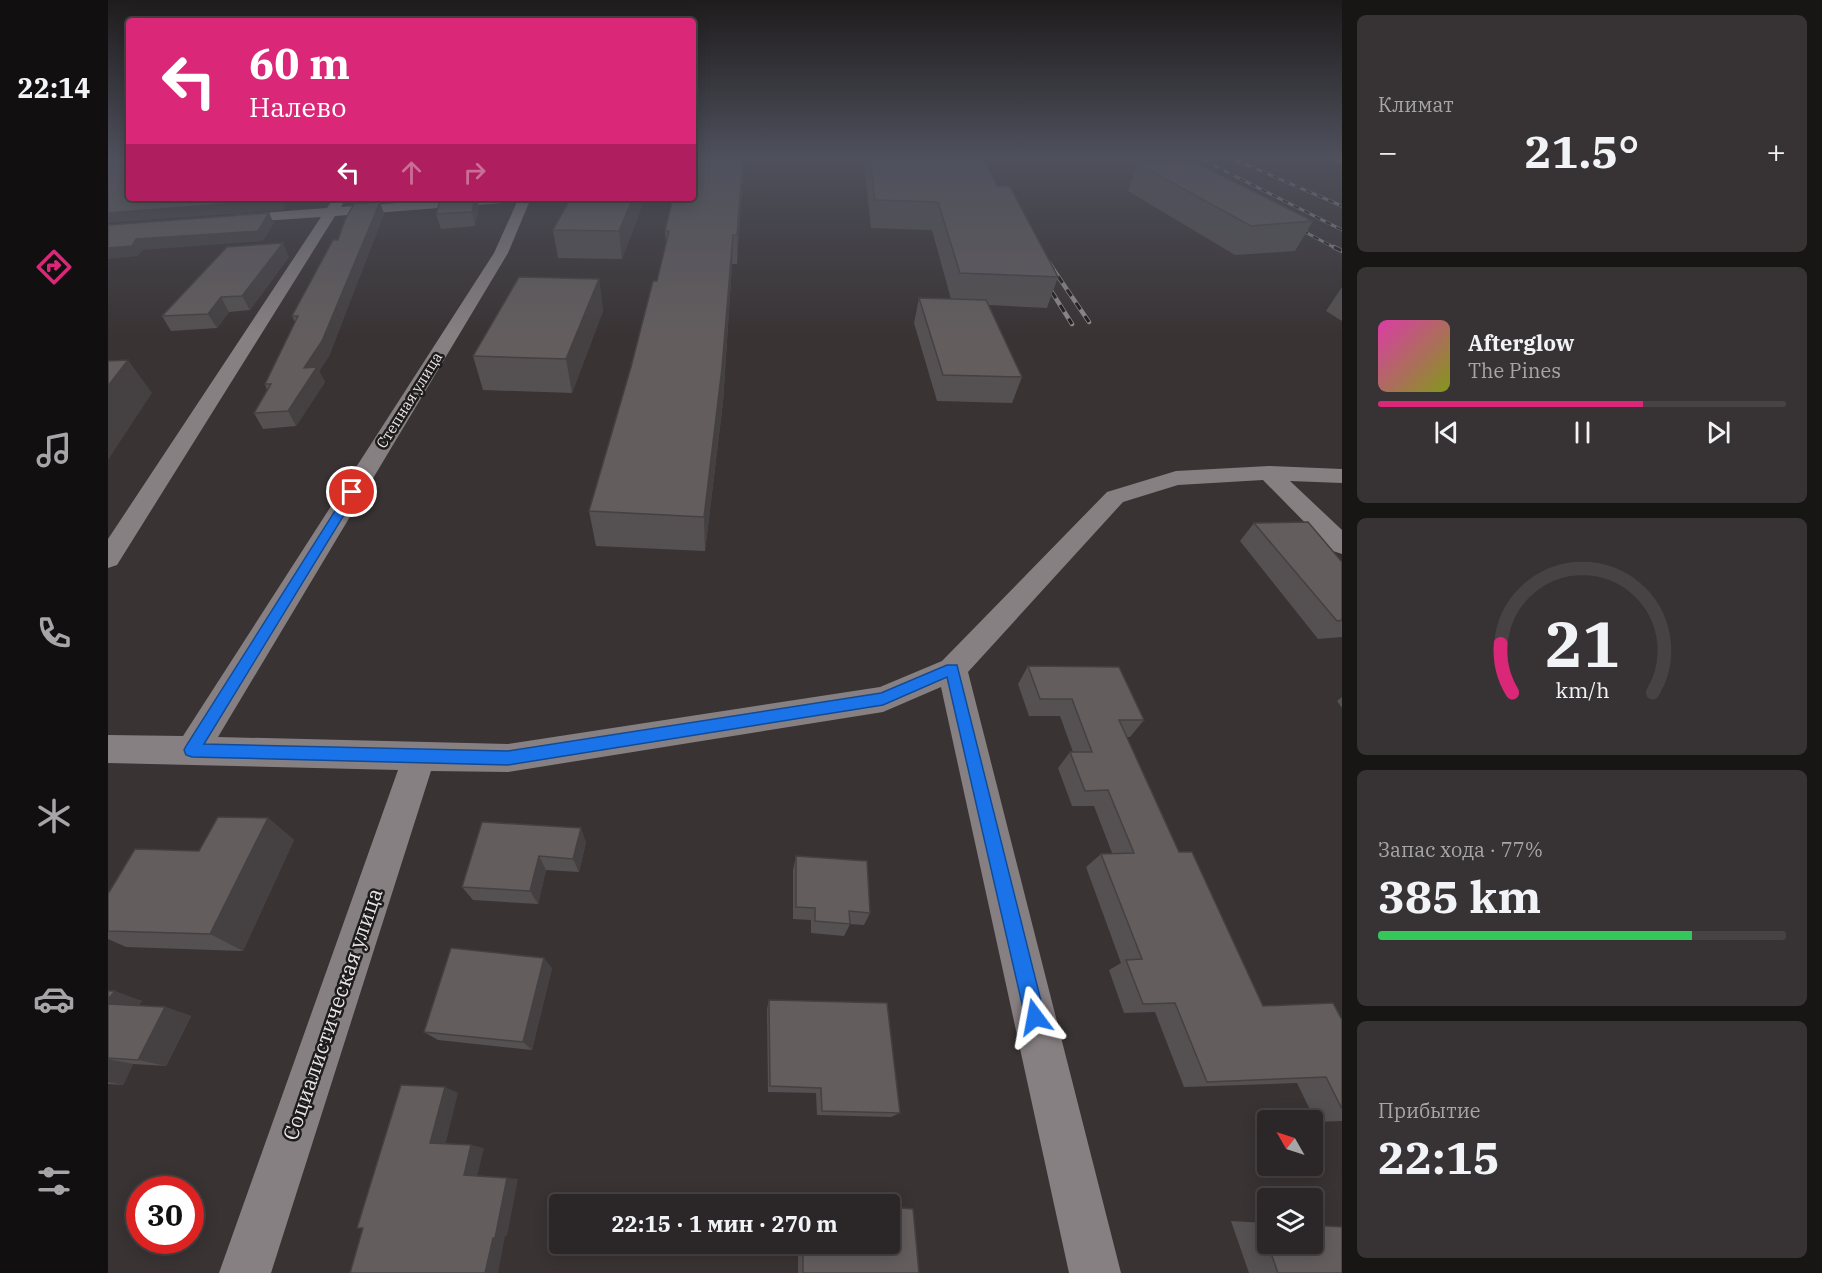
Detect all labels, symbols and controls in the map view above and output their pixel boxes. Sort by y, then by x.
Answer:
text: 60 m [249,36,350,91]
icon: left [150,42,228,120]
text: 22:14 [18,70,90,105]
text: Налево [249,89,346,124]
text: Климат [1378,91,1454,118]
text: 21.5° [1525,122,1639,180]
text: − [1378,130,1398,173]
text: + [1766,130,1786,173]
icon: left [332,156,365,189]
icon: ahead [395,156,428,189]
icon: right [458,156,491,189]
icon: directions [33,246,75,288]
text: Afterglow [1468,328,1575,357]
street label: Степная улица [372,348,446,452]
text: The Pines [1468,357,1561,384]
icon: previous [1430,416,1463,449]
icon: pause [1566,416,1599,449]
icon: next [1702,416,1735,449]
icon: music [33,429,75,471]
pin [326,466,377,517]
icon: arrive [335,475,368,508]
text: 21 [1545,604,1619,685]
icon: phone [33,612,75,654]
text: km/h [1555,677,1609,705]
icon: climate [33,795,75,837]
text: Запас хода · 77% [1378,836,1543,863]
text: 385 km [1378,867,1541,925]
street label: Социалистическая улица [276,884,388,1144]
icon: car [33,978,75,1020]
position arrow [1003,985,1067,1049]
text: Прибытие [1378,1097,1481,1124]
north arrow [1257,1110,1323,1176]
map controls [1257,1110,1323,1254]
text: 22:15 [1378,1128,1500,1186]
icon: filters [33,1160,75,1202]
speed limit sign: 30 [126,1176,204,1254]
button: layers [1257,1188,1323,1254]
text: 22:15 · 1 мин · 270 m [611,1209,838,1238]

